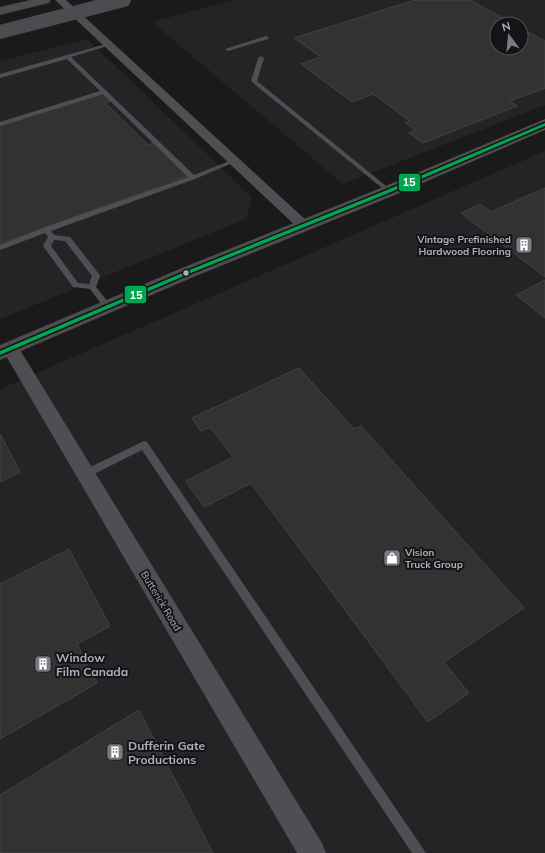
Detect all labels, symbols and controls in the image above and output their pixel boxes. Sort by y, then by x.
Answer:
north arrow [489,16,529,56]
text: N [500,19,512,34]
line badge: 15 [398,173,421,192]
text: 15 [402,175,416,189]
place label: Vintage Prefinished Hardwood Flooring [416,233,511,258]
building icon: Vintage Prefinished Hardwood Flooring [514,235,534,255]
unlabelled marker [181,268,191,278]
line badge: 15 [124,285,147,304]
text: 15 [129,288,143,302]
place label: Vision Truck Group [404,546,463,571]
shop icon: Vision Truck Group [382,548,402,568]
street label: Butterick Road [138,568,184,634]
place label: Window Film Canada [56,650,128,679]
building icon: Window Film Canada [33,654,53,674]
place label: Dufferin Gate Productions [128,738,205,767]
building icon: Dufferin Gate Productions [105,742,125,762]

